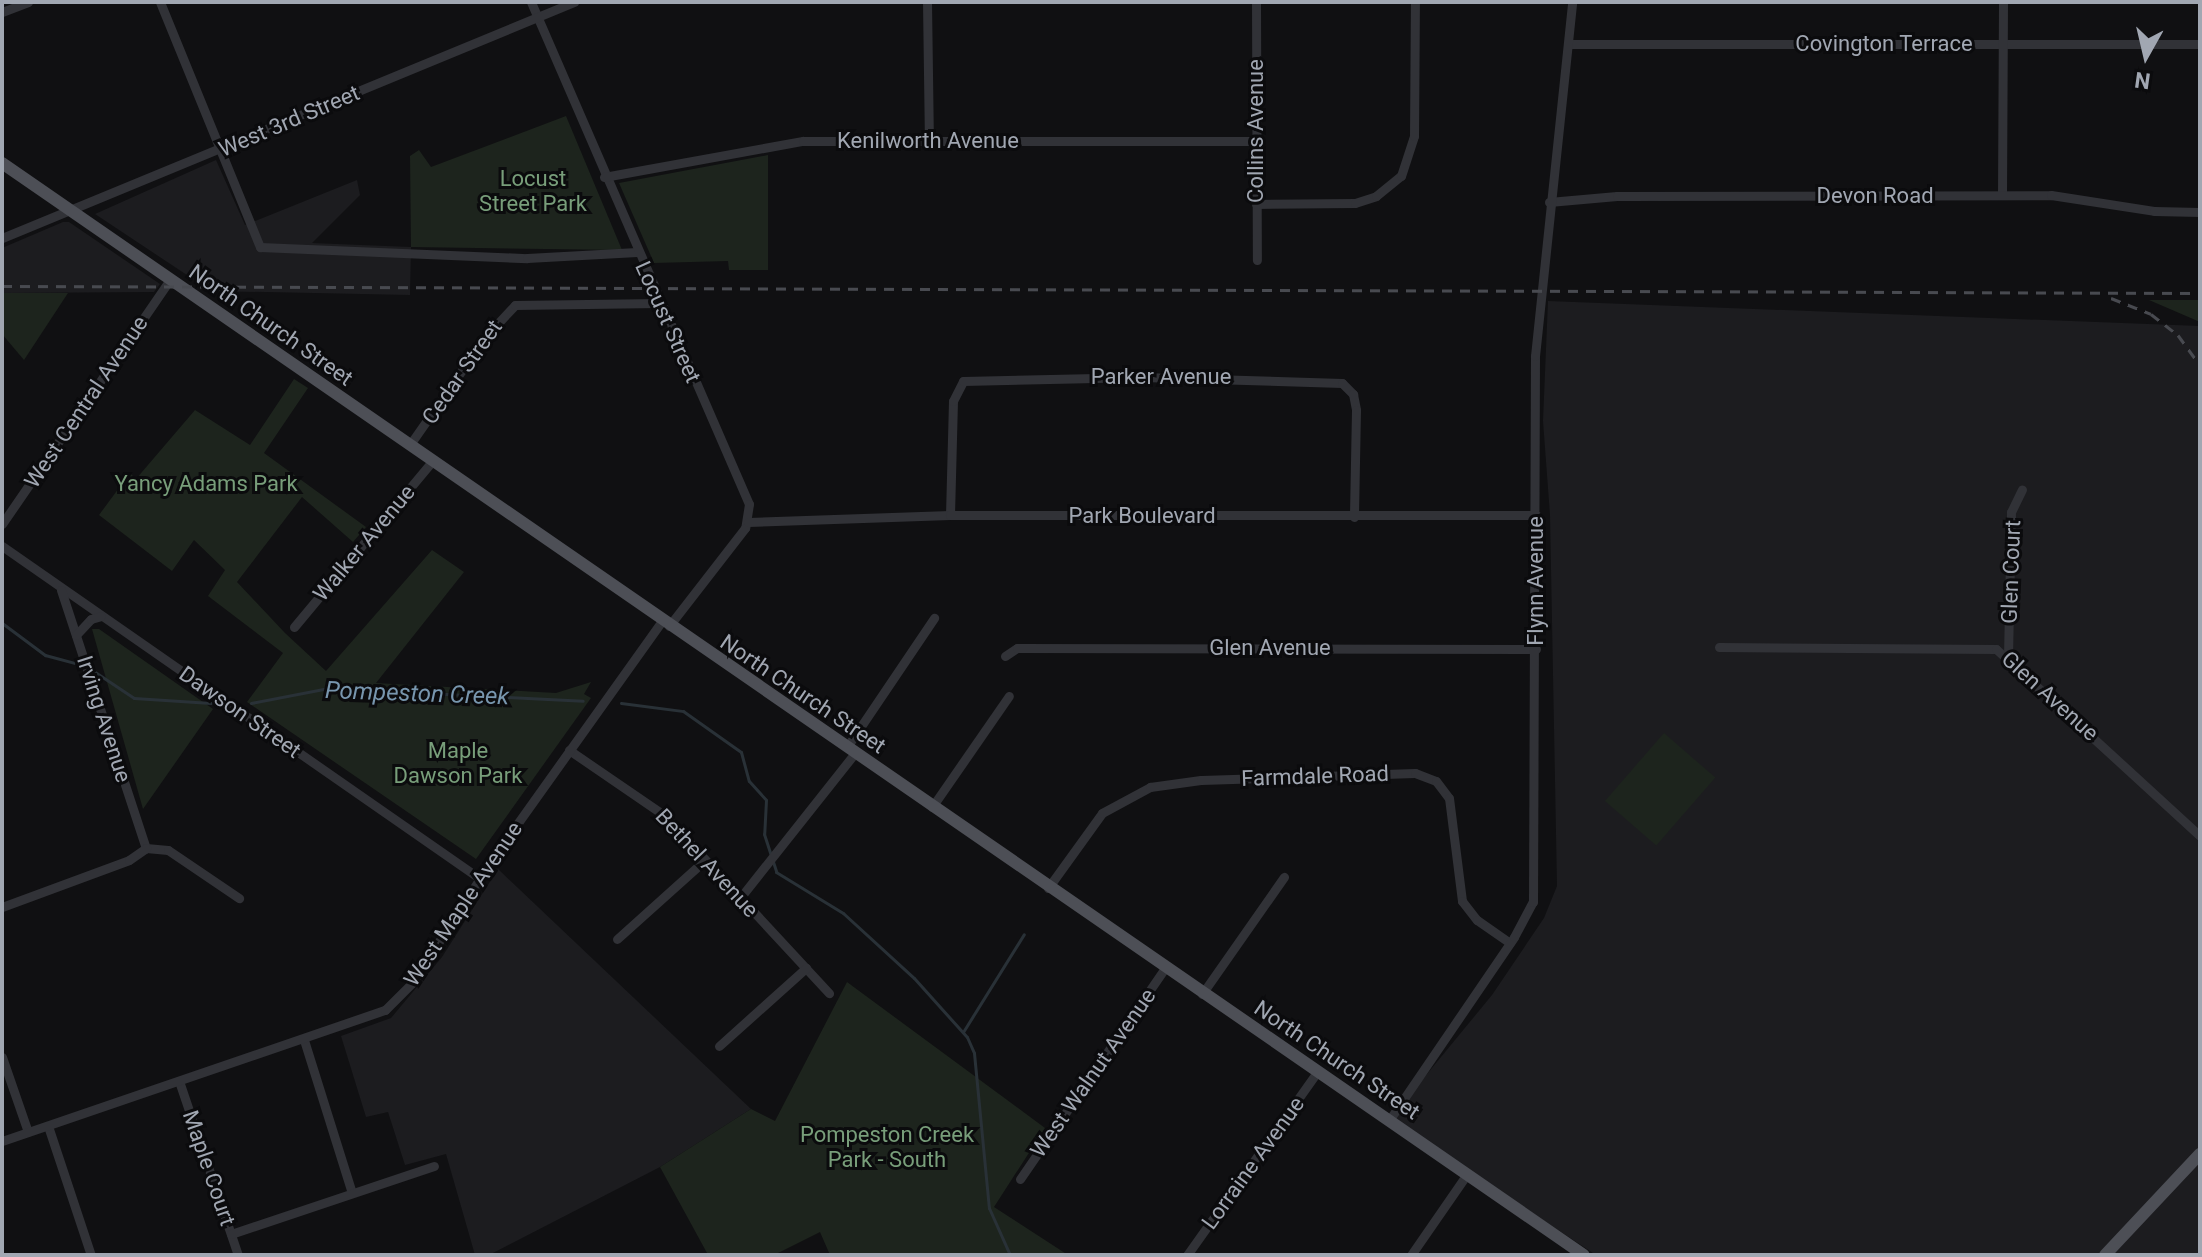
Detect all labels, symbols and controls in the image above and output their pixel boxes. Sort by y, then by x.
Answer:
north arrow [2106,16,2186,96]
street label: Covington Terrace [1795,31,1973,57]
street label: Collins Avenue [1243,59,1269,203]
text: N [2133,67,2152,94]
street label: West 3rd Street [215,79,363,163]
street label: Kenilworth Avenue [837,128,1019,154]
park label: Locust Street Park [479,165,587,216]
street label: Devon Road [1816,183,1934,209]
street label: Locust Street [629,257,707,387]
street label: North Church Street [184,259,358,391]
street label: West Central Avenue [19,311,153,493]
street label: Cedar Street [416,315,508,429]
street label: Parker Avenue [1091,364,1231,390]
park label: Yancy Adams Park [114,471,298,497]
street label: Walker Avenue [308,479,420,607]
street label: Park Boulevard [1068,503,1216,529]
street label: Flynn Avenue [1523,516,1549,646]
street label: Glen Court [1996,520,2026,624]
street label: North Church Street [715,629,891,759]
street label: Glen Avenue [1209,635,1331,661]
street label: Glen Avenue [1996,646,2104,746]
street label: Irving Avenue [71,652,137,786]
street label: Dawson Street [174,660,306,764]
water label: Pompeston Creek [324,676,510,712]
park label: Maple Dawson Park [394,737,522,788]
street label: Farmdale Road [1241,760,1389,792]
street label: Bethel Avenue [650,803,764,923]
street label: West Maple Avenue [398,817,528,991]
street label: West Walnut Avenue [1025,983,1161,1163]
street label: North Church Street [1249,995,1425,1125]
street label: Lorraine Avenue [1196,1092,1310,1234]
street label: Maple Court [177,1107,241,1229]
park label: Pompeston Creek Park - South [800,1121,974,1172]

